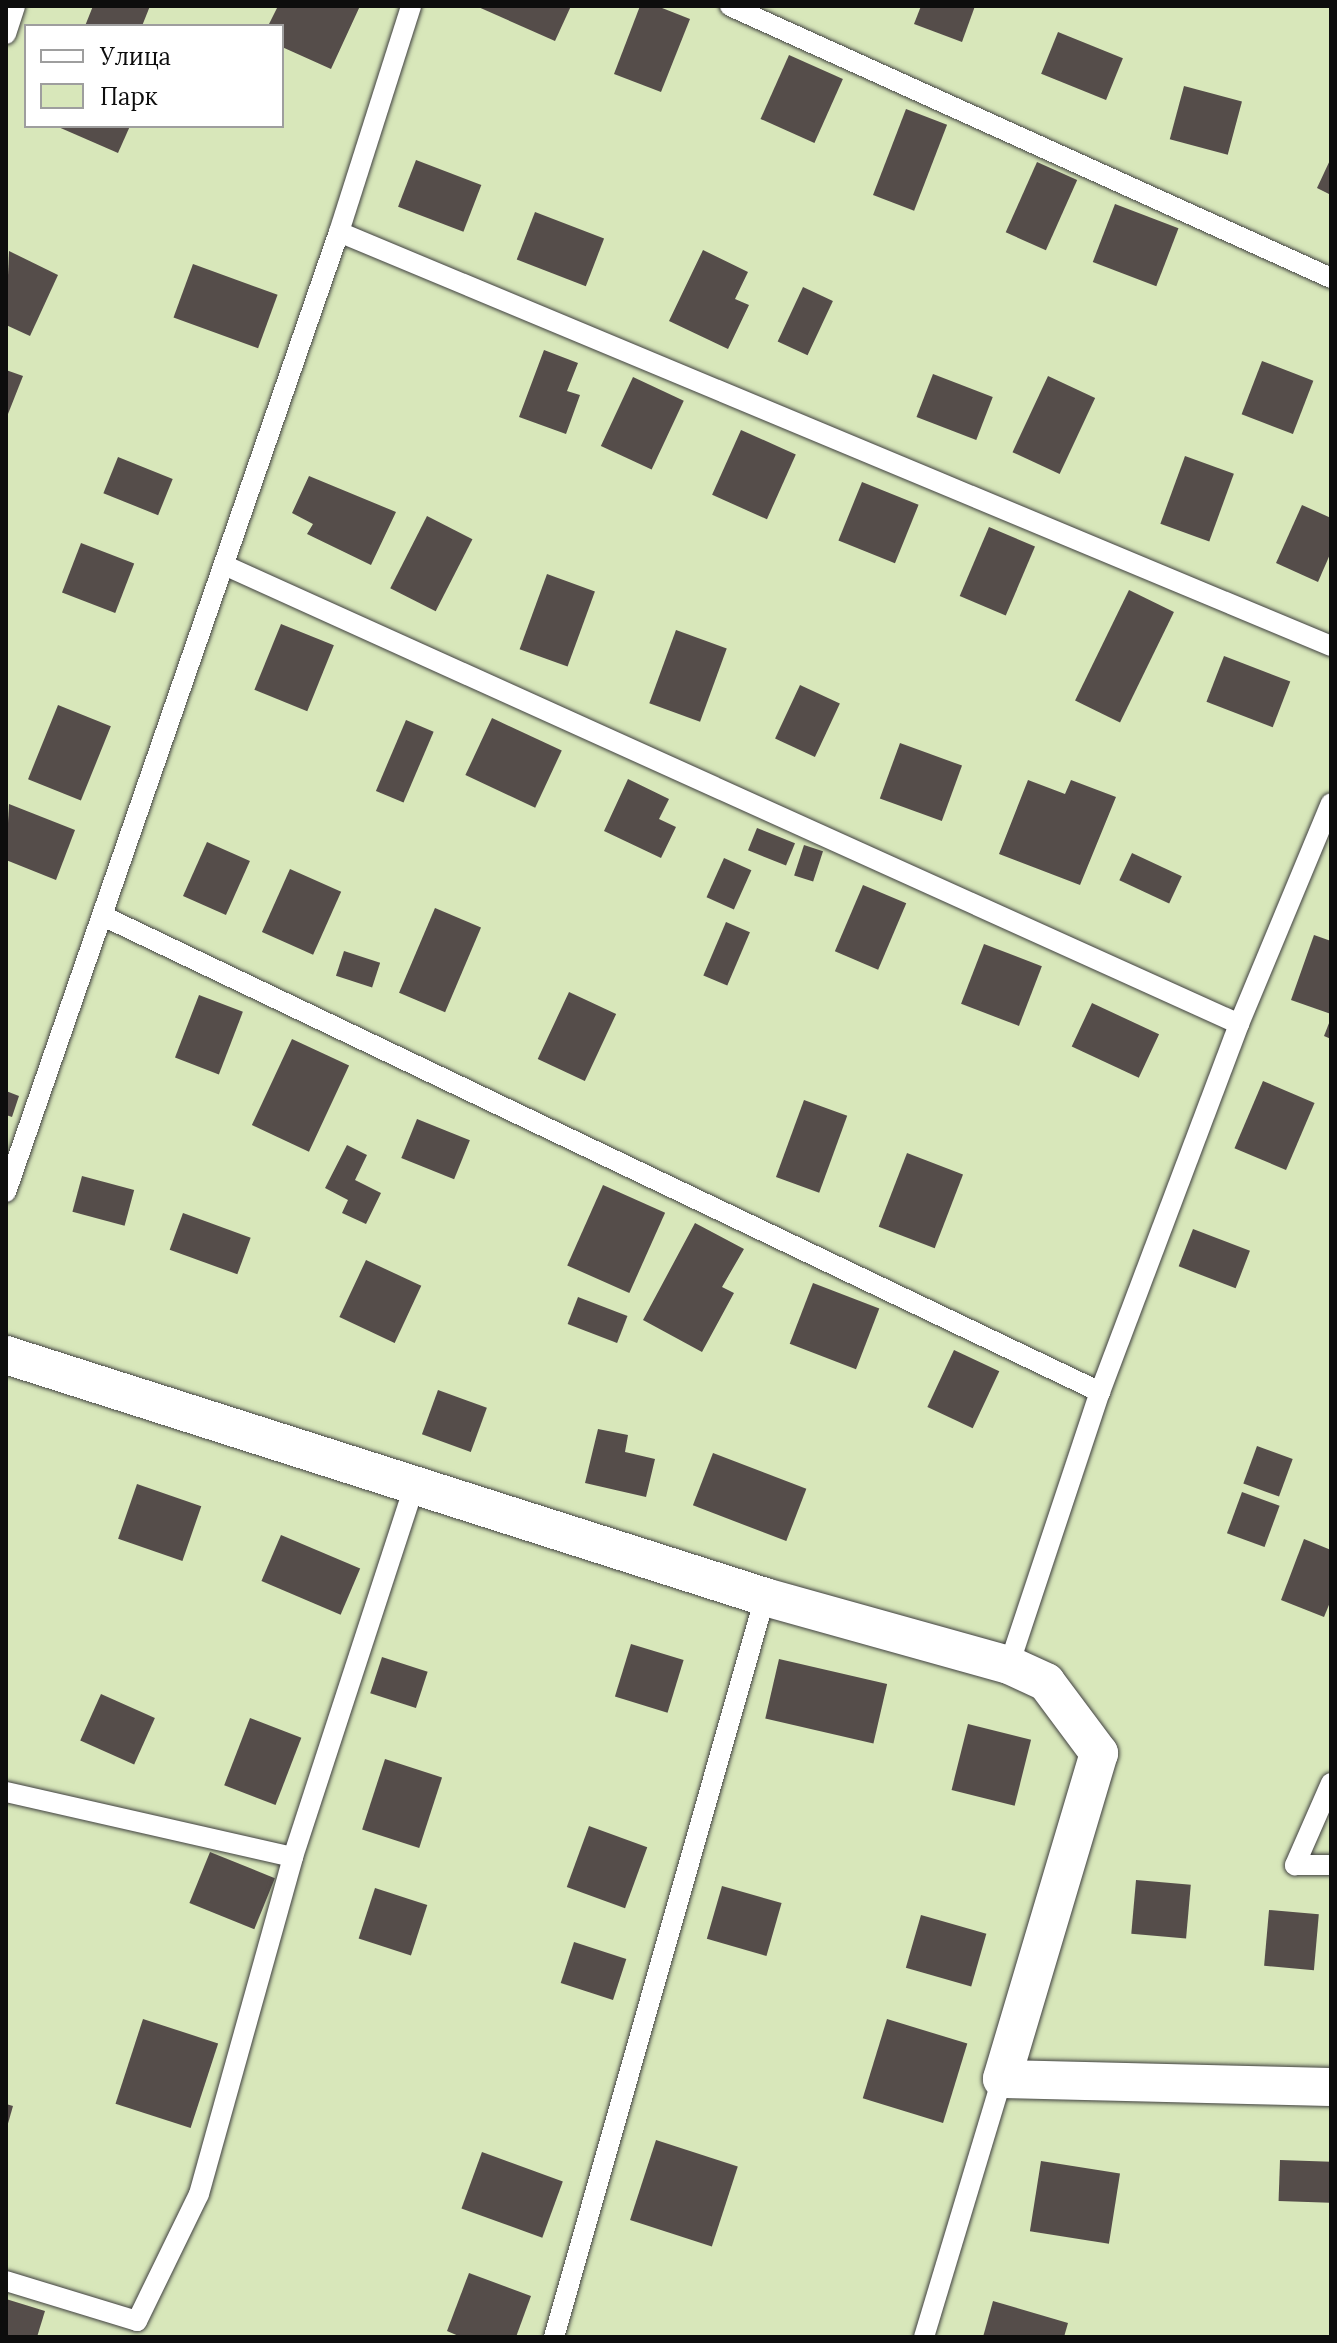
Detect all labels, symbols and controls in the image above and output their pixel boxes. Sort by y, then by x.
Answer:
legend [24,24,284,128]
text: Улица [100,41,171,72]
text: Парк [100,81,158,112]

